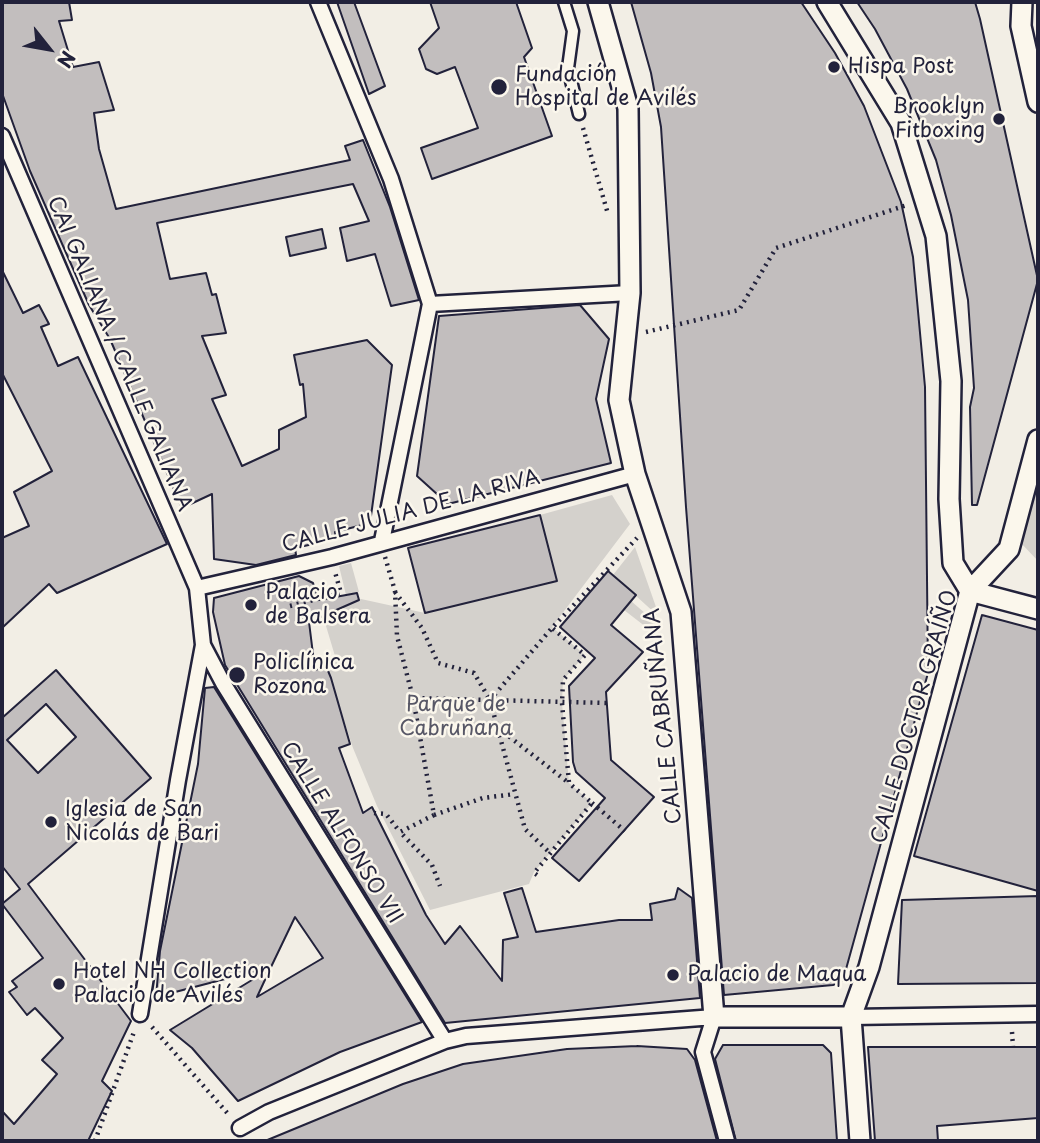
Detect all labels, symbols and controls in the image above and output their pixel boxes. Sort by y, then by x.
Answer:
north arrow [14,14,84,84]
text: N [51,46,83,73]
place label: Hispa Post [848,54,954,80]
marker: Hispa Post [826,59,842,75]
place label: Fundación Hospital de Avilés [515,62,697,112]
marker: Fundación Hospital de Avilés [489,77,509,97]
place label: Brooklyn Fitboxing [892,94,985,144]
marker: Brooklyn Fitboxing [991,111,1007,127]
street label: CAI GALIANA / CALLE GALIANA [41,193,197,515]
street label: CALLE JULIA DE LA RIVA [279,465,543,559]
place label: Palacio de Balsera [265,580,371,630]
street label: CALLE DOCTOR GRAÍÑO [867,587,963,847]
marker: Palacio de Balsera [243,597,259,613]
street label: CALLE CABRUÑANA [640,607,688,825]
place label: Policlínica Rozona [253,650,354,700]
marker: Policlínica Rozona [227,665,247,685]
park label: Parque de Cabruñana [399,692,513,742]
street label: CALLE ALFONSO VII [275,738,407,928]
place label: Iglesia de San Nicolás de Bari [65,797,219,847]
marker: Iglesia de San Nicolás de Bari [43,814,59,830]
place label: Hotel NH Collection Palacio de Avilés [73,959,272,1009]
place label: Palacio de Maqua [687,962,866,988]
marker: Palacio de Maqua [665,967,681,983]
marker: Hotel NH Collection Palacio de Avilés [51,976,67,992]

